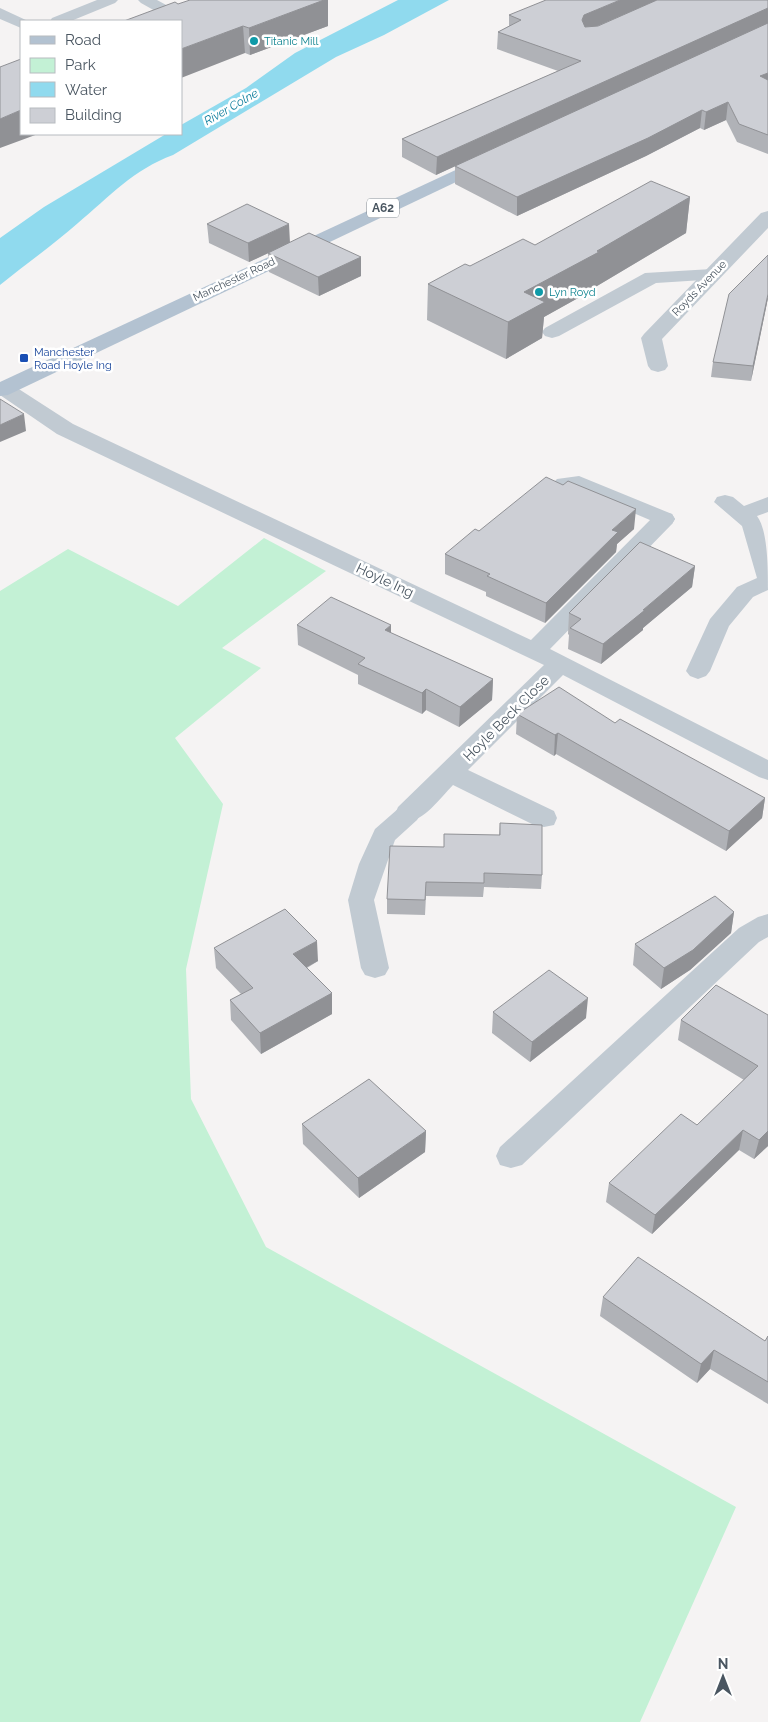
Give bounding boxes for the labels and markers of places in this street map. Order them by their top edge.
marker: Titanic Mill [248,35,260,47]
place label: Titanic Mill [264,35,318,48]
marker: Lyn Royd [533,286,545,298]
place label: Lyn Royd [549,286,596,299]
place label: Manchester Road Hoyle Ing [34,346,112,372]
marker: Manchester Road Hoyle Ing [18,352,30,364]

